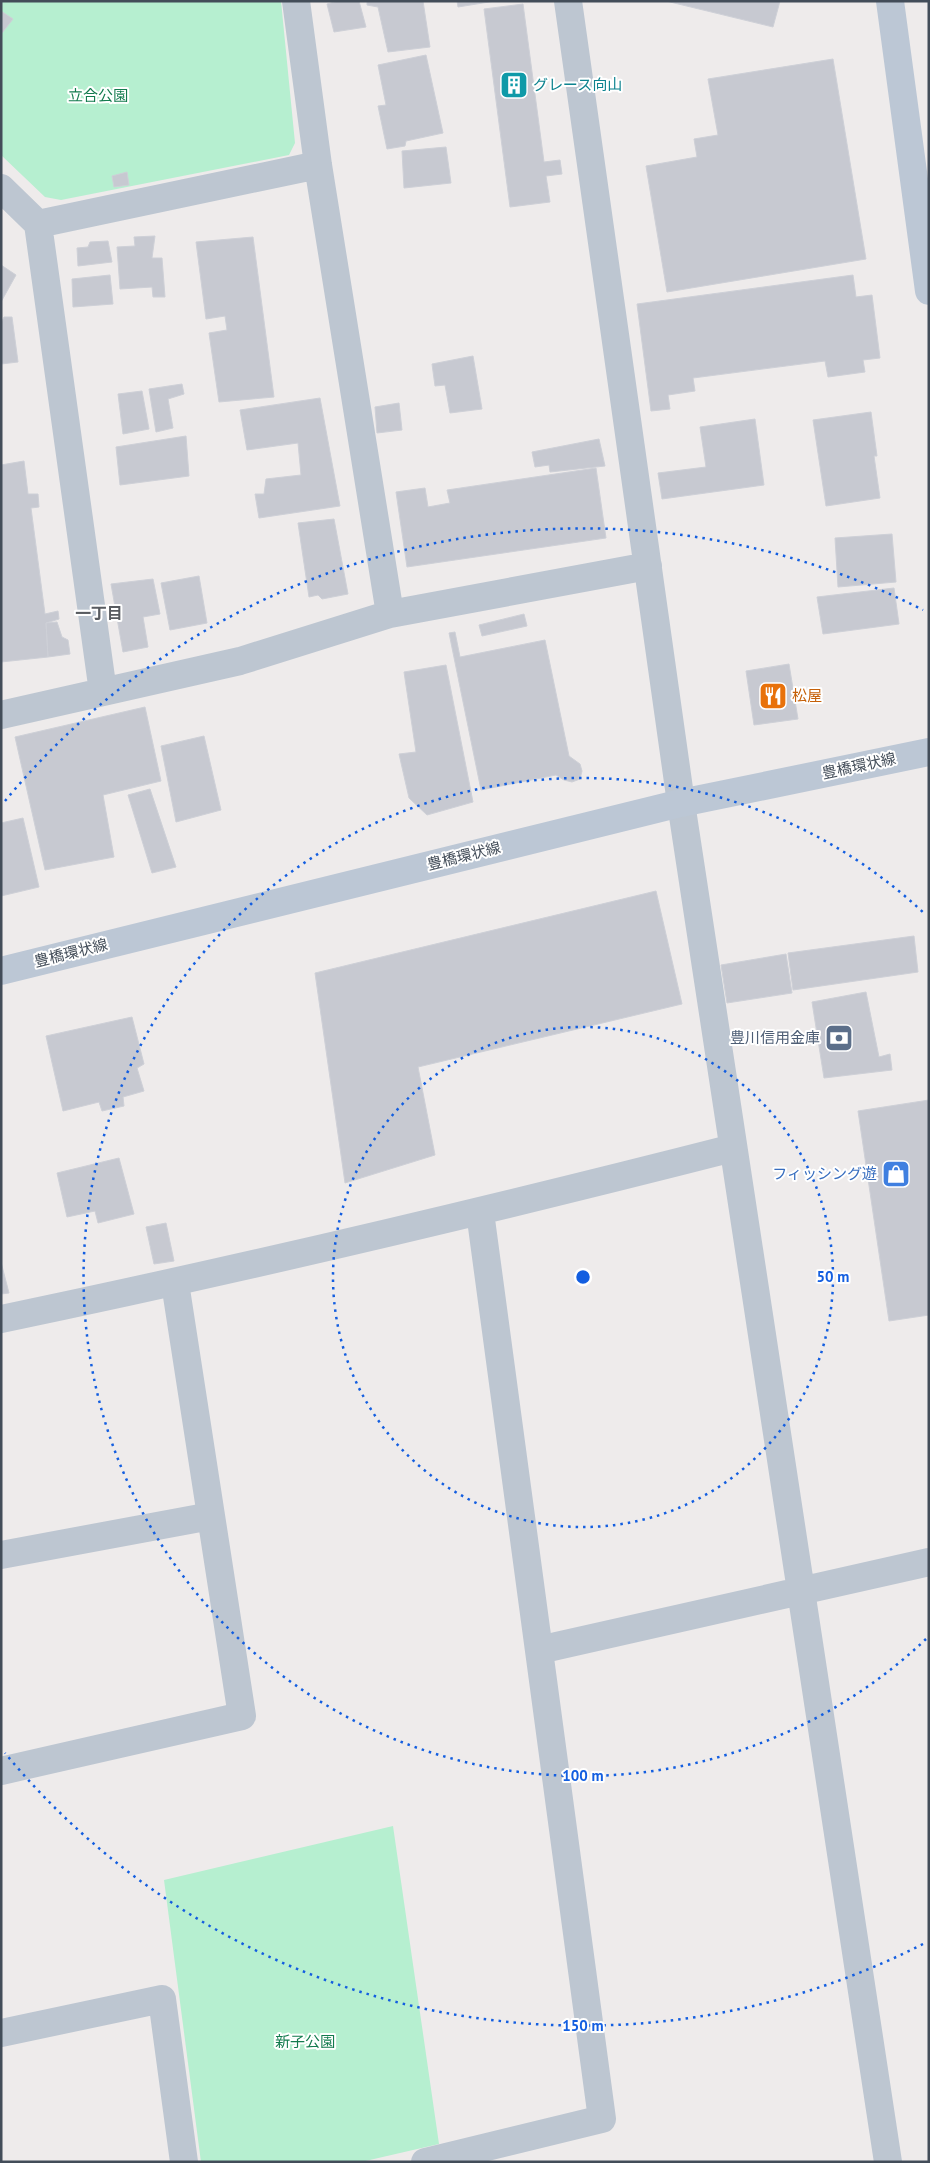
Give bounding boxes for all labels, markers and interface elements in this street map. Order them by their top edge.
building icon: グレース向山 [499,70,529,100]
place label: グレース向山 [533,75,622,94]
park label: 立合公園 [68,86,128,105]
district label: 一丁目 [75,603,123,623]
restaurant icon: 松屋 [758,681,788,711]
place label: 松屋 [792,686,822,705]
street label: 豊橋環状線 [820,748,898,783]
street label: 豊橋環状線 [425,837,503,874]
street label: 豊橋環状線 [32,934,110,971]
bank icon: 豊川信用金庫 [824,1023,854,1053]
place label: 豊川信用金庫 [730,1028,820,1047]
shop icon: フィッシング遊 [881,1159,911,1189]
place label: フィッシング遊 [772,1164,877,1183]
text: 50 m [817,1267,849,1286]
centre of rings [574,1268,592,1286]
text: 100 m [562,1766,604,1785]
text: 150 m [562,2016,604,2035]
park label: 新子公園 [275,2032,335,2051]

